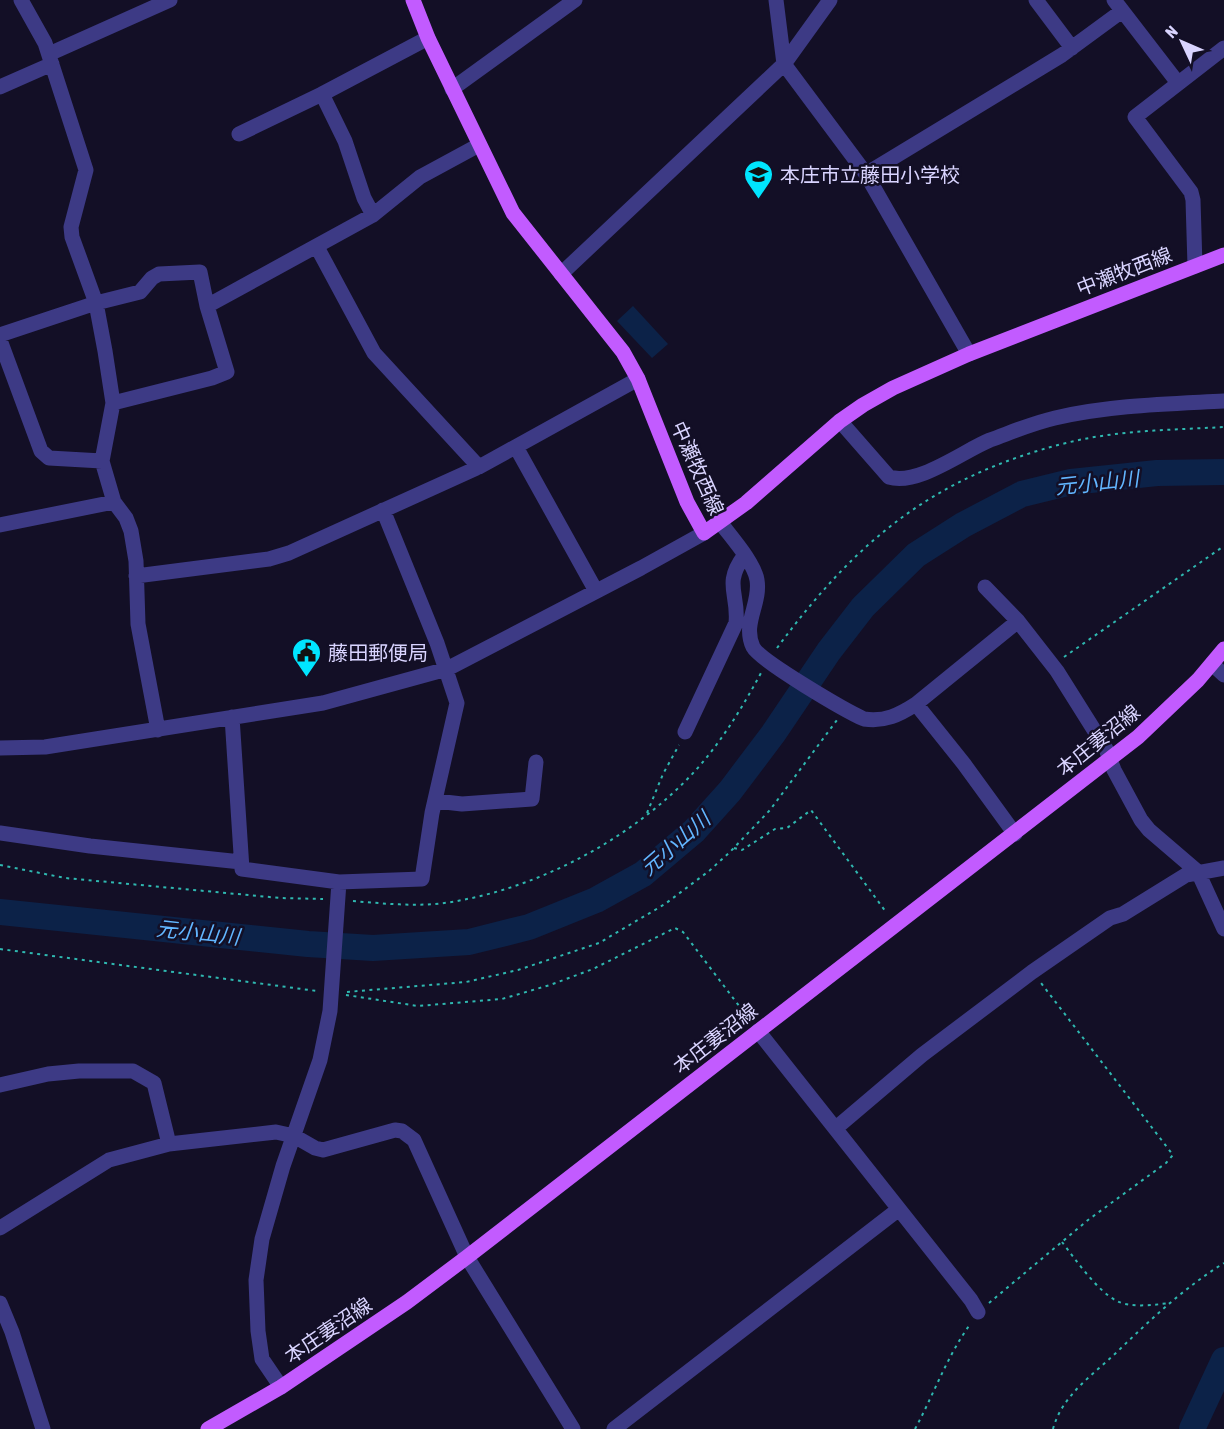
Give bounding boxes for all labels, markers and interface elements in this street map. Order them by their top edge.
north arrow [1152,12,1212,72]
text: N [1161,22,1181,41]
school or university icon: 本庄市立藤田小学校 [743,158,775,200]
place label: 本庄市立藤田小学校 [780,163,960,186]
street label: 中瀬牧西線 [1073,242,1175,300]
street label: 中瀬牧西線 [667,418,729,518]
water label: 元小山川 [1054,465,1142,498]
public building icon: 藤田郵便局 [291,636,323,678]
place label: 藤田郵便局 [328,641,428,664]
street label: 本庄妻沼線 [1052,700,1144,780]
water label: 元小山川 [635,805,716,880]
water label: 元小山川 [155,916,243,949]
street label: 本庄妻沼線 [669,998,761,1078]
street label: 本庄妻沼線 [280,1293,376,1367]

